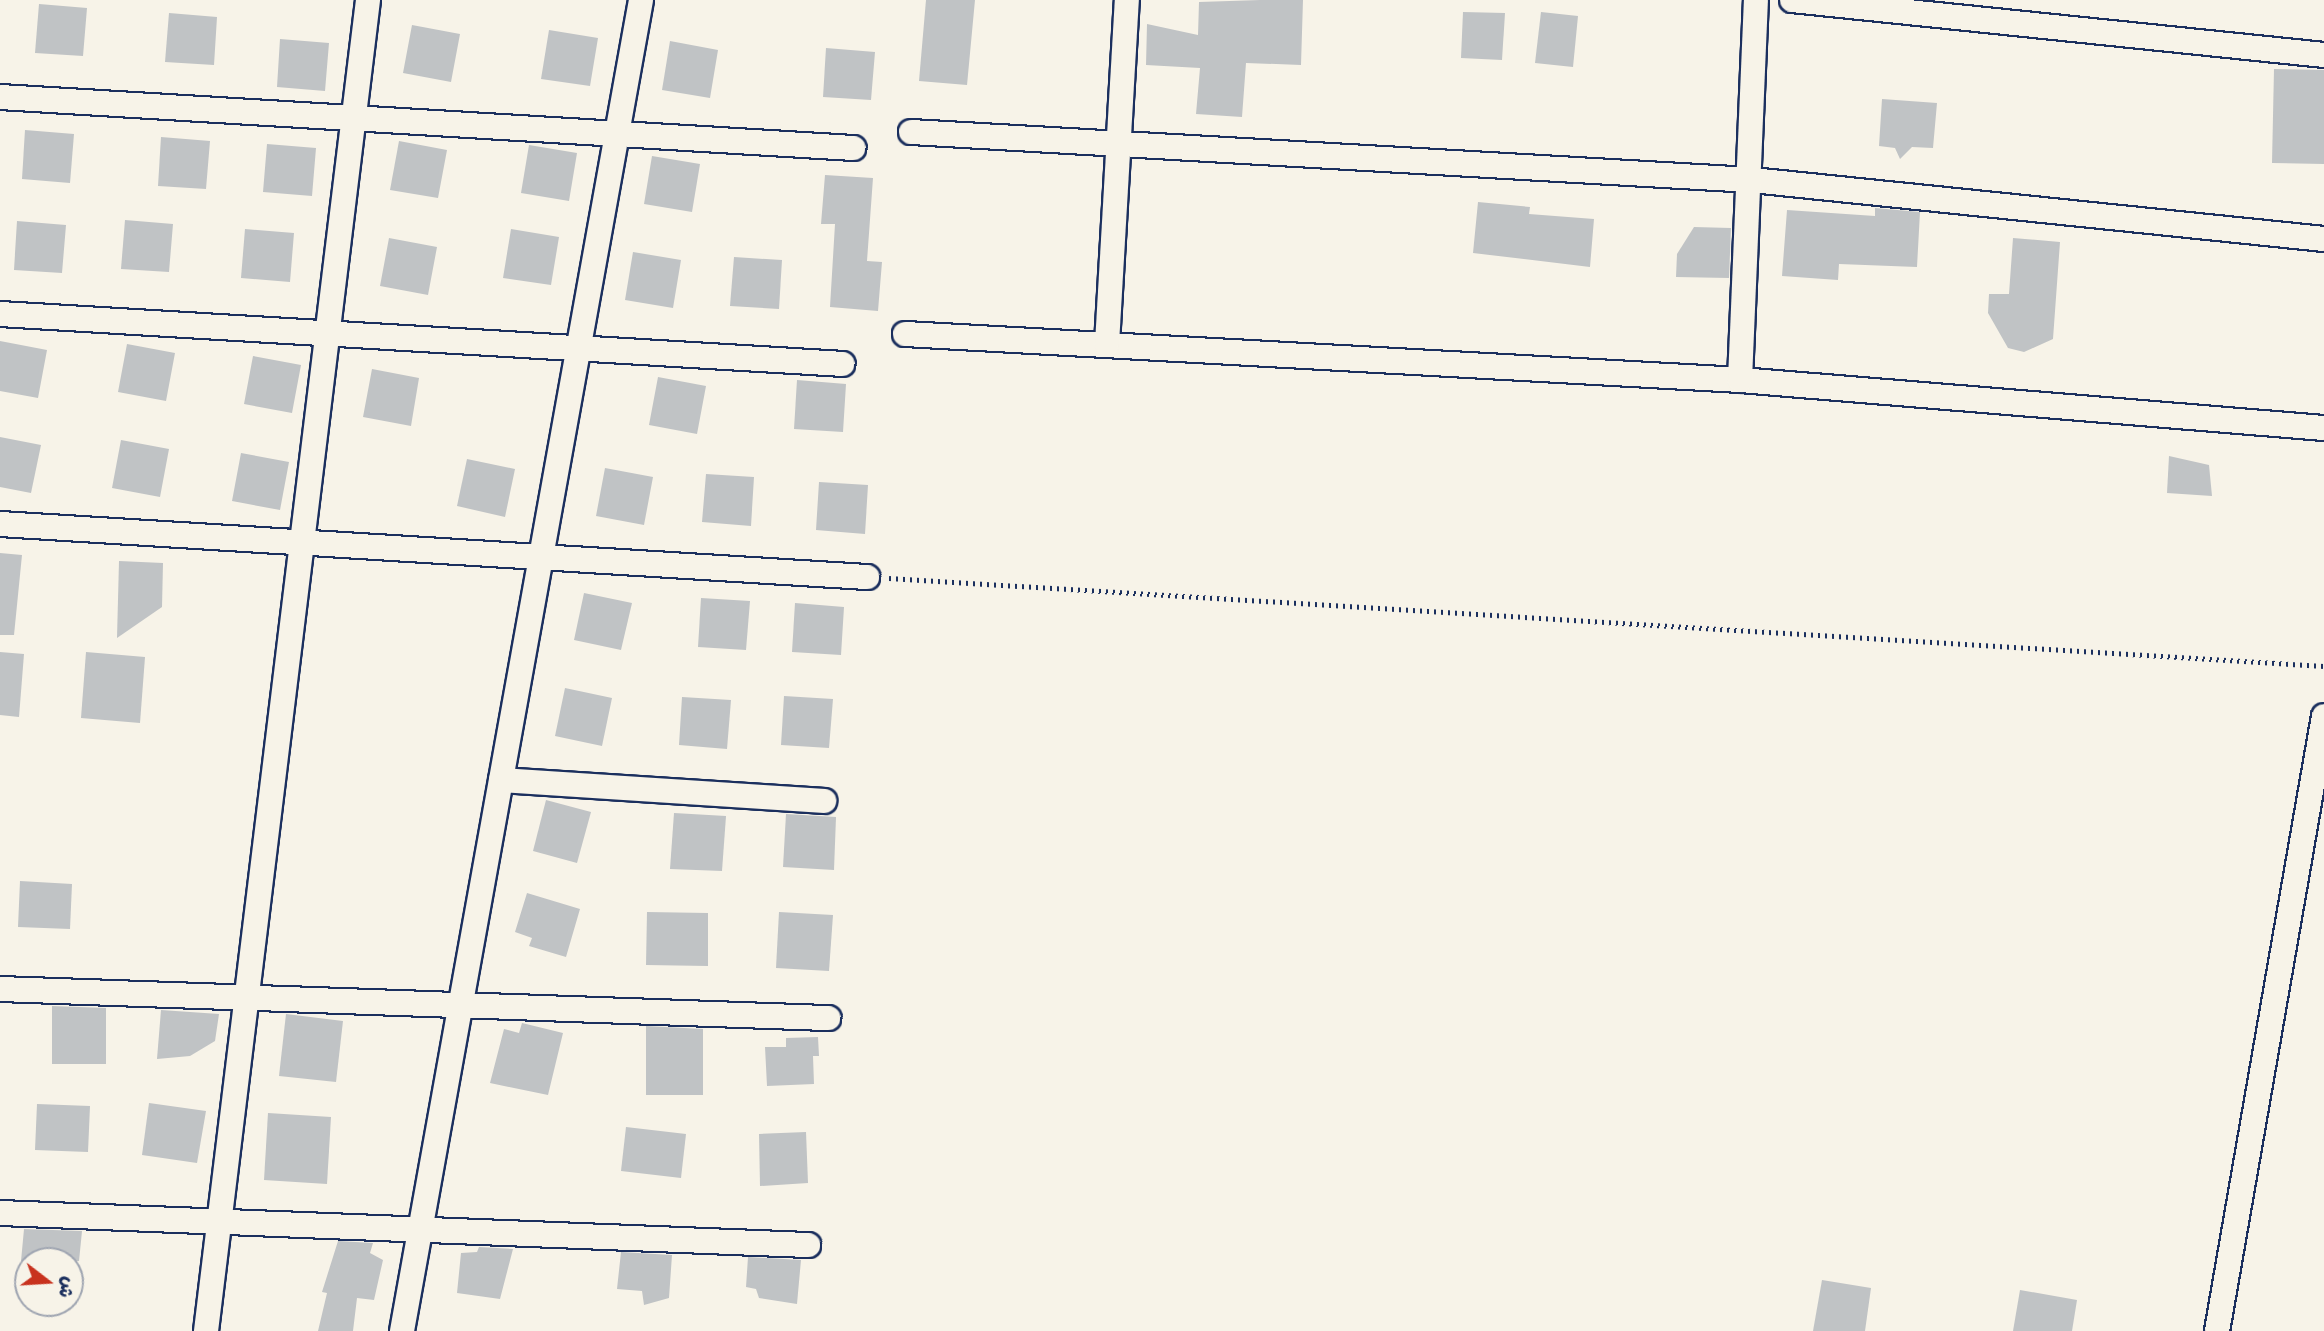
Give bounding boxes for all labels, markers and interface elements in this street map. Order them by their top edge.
north arrow [14,1247,84,1317]
text: ش [53,1274,82,1301]

